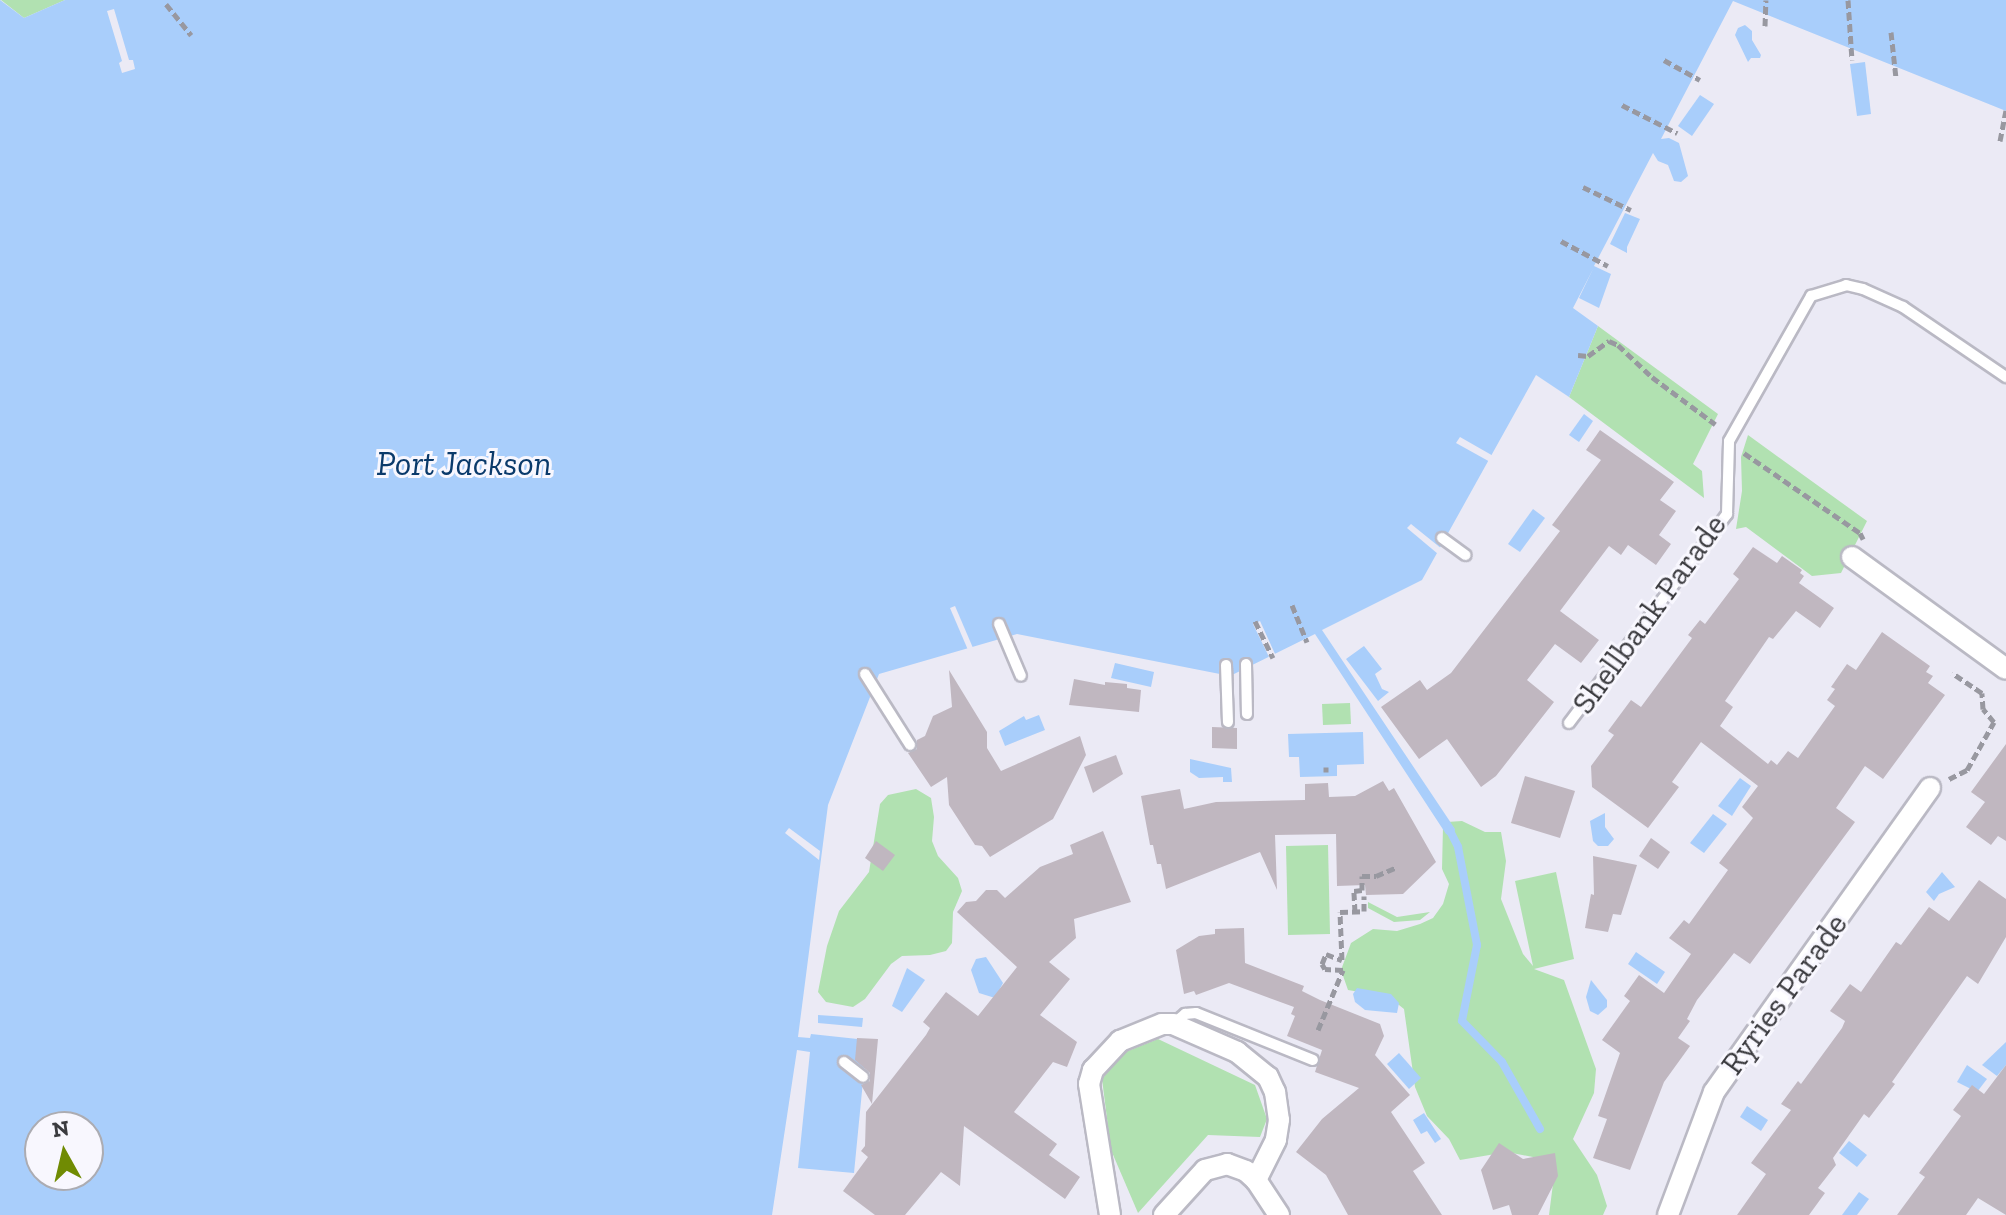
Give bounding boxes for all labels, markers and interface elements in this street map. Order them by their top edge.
water label: Port Jackson [376,444,552,484]
street label: Shellbank Parade [1564,507,1734,721]
street label: Ryries Parade [1713,906,1855,1082]
north arrow [24,1111,104,1191]
text: N [51,1114,71,1143]

